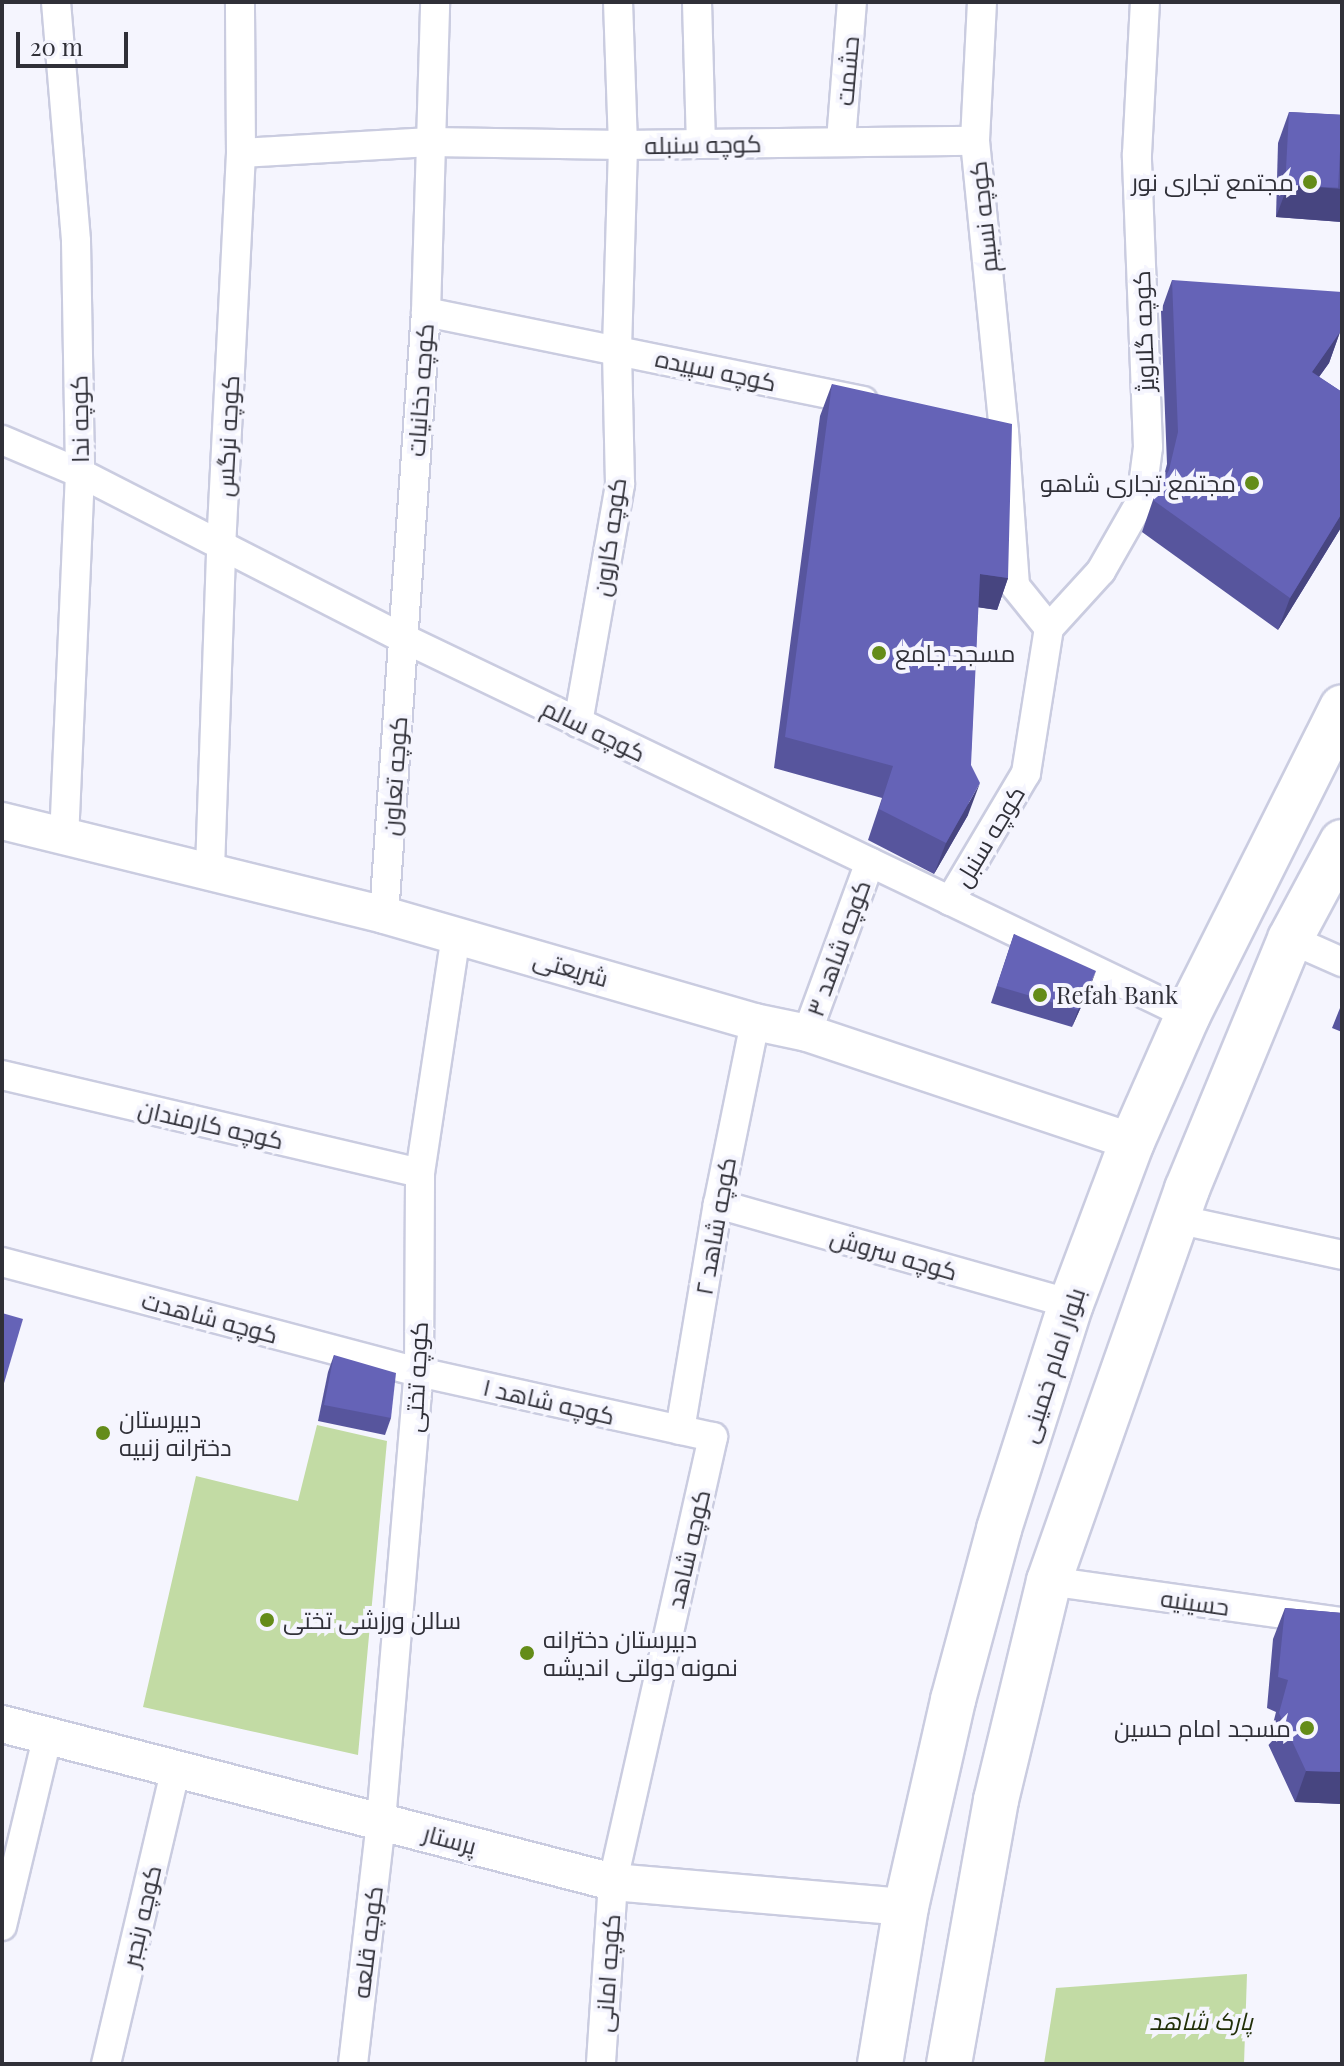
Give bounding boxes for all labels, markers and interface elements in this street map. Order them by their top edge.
scale bar [20,16,132,66]
text: 20 m [30,30,83,62]
street label: حشمت [830,35,864,107]
street label: کوچه سنبله [644,129,762,159]
street label: کوچه نسیم [963,160,1003,274]
place label: مجتمع تجاری نور [1131,168,1294,196]
marker: مجتمع تجاری نور [1301,173,1319,191]
street label: کوچه گلاویژ [1126,270,1160,392]
street label: کوچه دخانیات [401,322,439,458]
street label: کوچه سپیده [653,343,779,397]
street label: کوچه نرگس [209,374,245,498]
street label: کوچه ندا [64,375,94,463]
place label: مجتمع تجاری شاهو [1040,469,1236,497]
marker: مجتمع تجاری شاهو [1243,474,1261,492]
street label: کوچه کارون [586,476,632,598]
place label: مسجد جامع [895,639,1015,667]
marker: مسجد جامع [870,644,888,662]
street label: کوچه سالم [538,693,650,767]
street label: کوچه تعاون [375,715,413,837]
street label: کوچه سنبل [948,780,1030,892]
street label: کوچه شاهد ۳ [800,876,876,1020]
street label: شریعتی [530,944,612,992]
place label: Refah Bank [1056,981,1178,1009]
marker: Refah Bank [1031,986,1049,1004]
street label: کوچه کارمندان [136,1093,286,1155]
street label: کوچه شاهد ۲ [689,1155,741,1297]
street label: کوچه سروش [827,1222,961,1286]
street label: بلوار امام خمینی [1013,1284,1091,1446]
street label: کوچه شاهدت [139,1285,281,1349]
street label: کوچه تختی [399,1321,433,1433]
street label: کوچه شاهد ۱ [480,1372,618,1430]
place label: دبیرستان دخترانه زنبیه [119,1405,232,1461]
marker: دبیرستان دخترانه زنبیه [94,1424,112,1442]
street label: کوچه شاهد [660,1487,716,1611]
street label: حسینیه [1159,1583,1231,1621]
place label: سالن ورزشی تختی [283,1606,461,1634]
marker: سالن ورزشی تختی [258,1611,276,1629]
place label: دبیرستان دخترانه نمونه دولتی اندیشه [543,1625,738,1681]
marker: دبیرستان دخترانه نمونه دولتی اندیشه [518,1644,536,1662]
place label: مسجد امام حسین [1114,1714,1291,1742]
marker: مسجد امام حسین [1298,1719,1316,1737]
street label: پرستار [420,1818,480,1860]
street label: کوچه رنجبر [115,1862,167,1970]
street label: کوچه قلعه [346,1884,388,2000]
street label: کوچه امانی [588,1913,626,2033]
park label: پارک شاهد [1149,2007,1253,2035]

